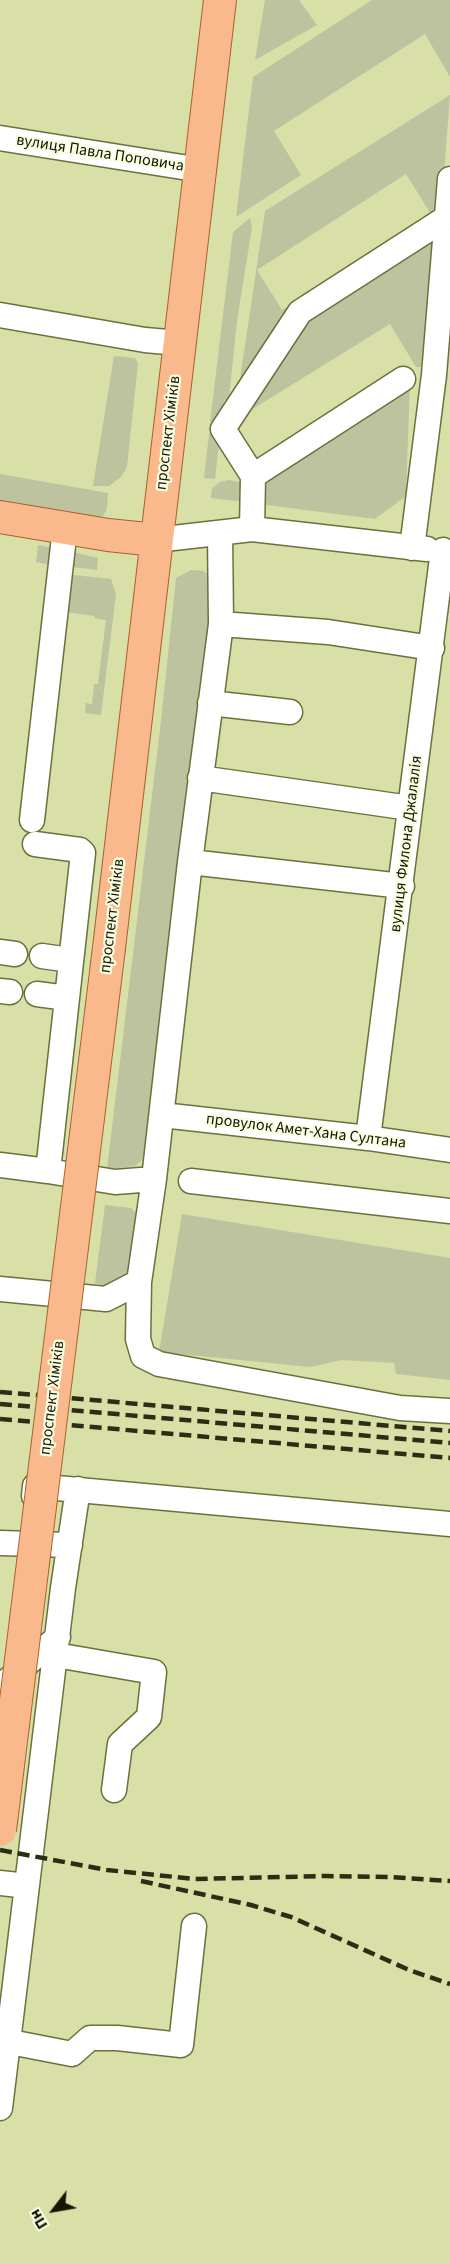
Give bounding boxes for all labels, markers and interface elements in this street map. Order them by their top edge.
street label: вулиця Павла Поповича [15,131,185,177]
street label: проспект Хіміків [152,375,186,491]
street label: вулиця Филона Джалалія [387,755,427,933]
street label: проспект Хіміків [96,858,130,974]
street label: провулок Амет-Хана Султана [205,1110,407,1154]
street label: проспект Хіміків [36,1340,70,1456]
north arrow [24,2180,84,2240]
text: Пн [24,2205,53,2233]

